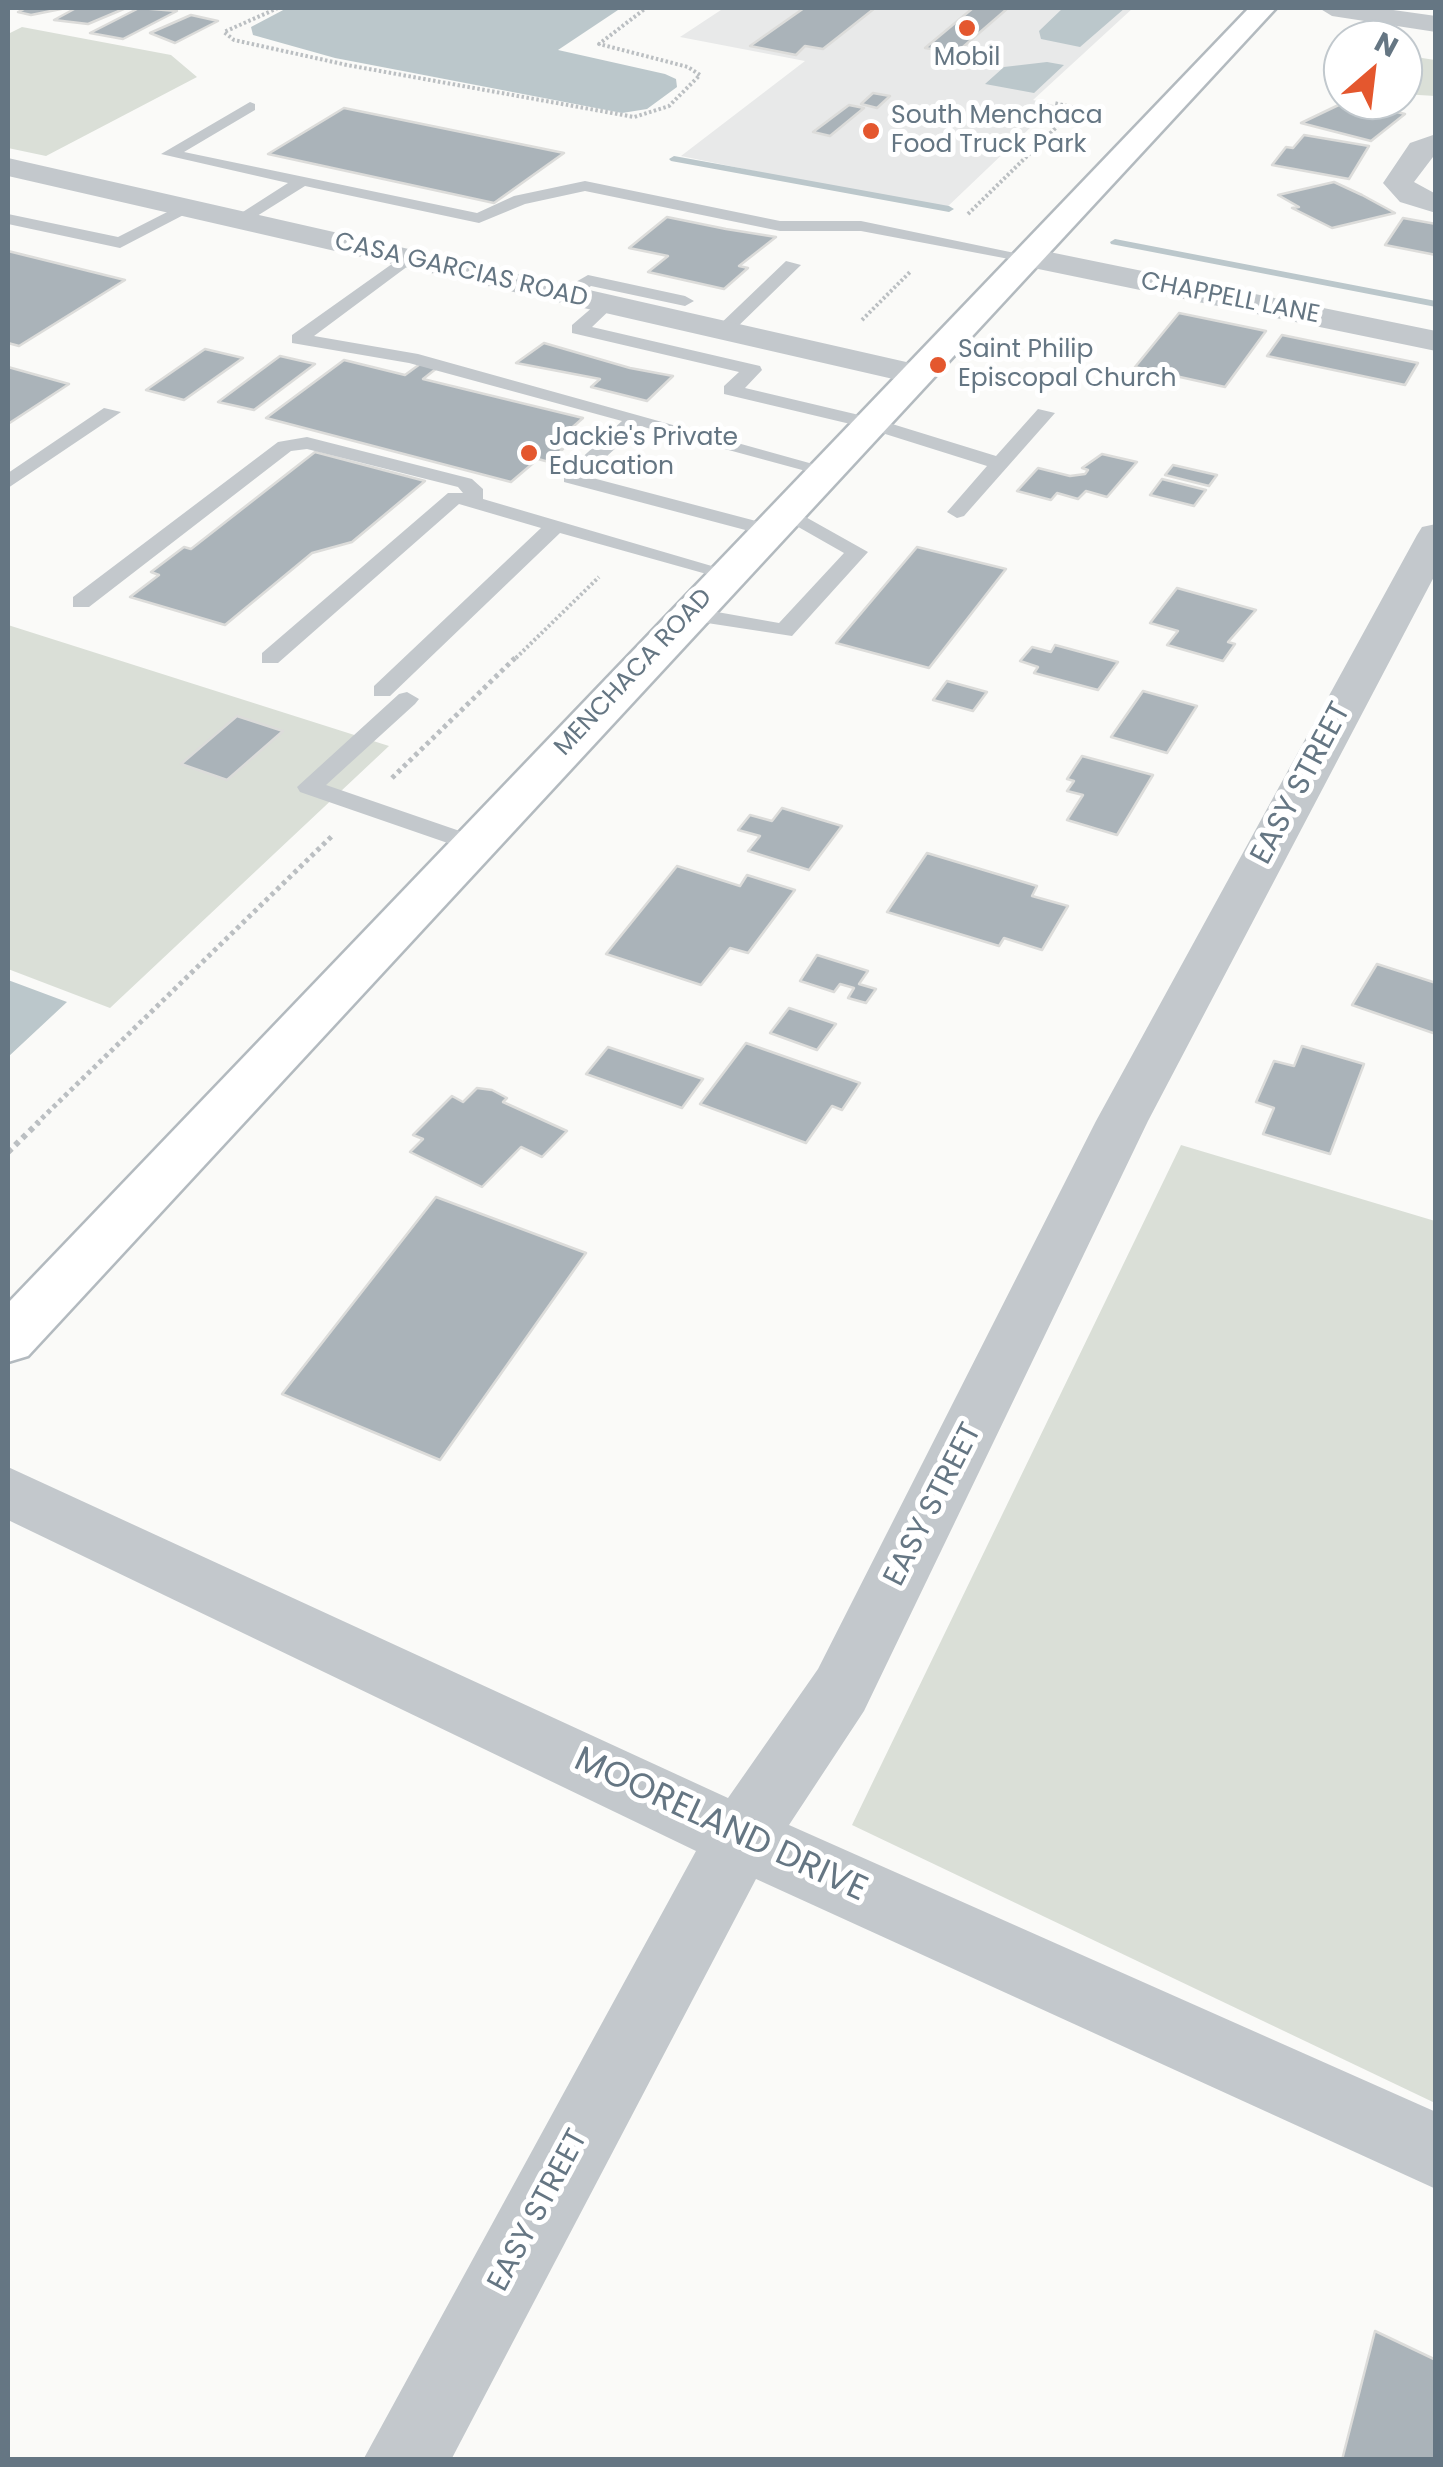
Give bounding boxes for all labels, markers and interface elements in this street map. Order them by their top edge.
marker: Mobil [956,17,978,39]
north arrow [1323,20,1423,120]
text: N [1368,23,1405,67]
place label: Mobil [934,44,1000,74]
place label: South Menchaca Food Truck Park [891,102,1103,161]
marker: South Menchaca Food Truck Park [860,120,882,142]
street label: CASA GARCIAS ROAD [332,227,590,315]
street label: CHAPPELL LANE [1138,267,1322,331]
place label: Saint Philip Episcopal Church [958,336,1177,395]
marker: Saint Philip Episcopal Church [927,354,949,376]
place label: Jackie's Private Education [549,424,738,483]
marker: Jackie's Private Education [518,442,540,464]
street label: MENCHACA ROAD [549,583,719,763]
street label: EASY STREET [1244,697,1360,871]
street label: EASY STREET [878,1418,990,1592]
street label: MOORELAND DRIVE [567,1740,873,1912]
street label: EASY STREET [481,2124,597,2298]

